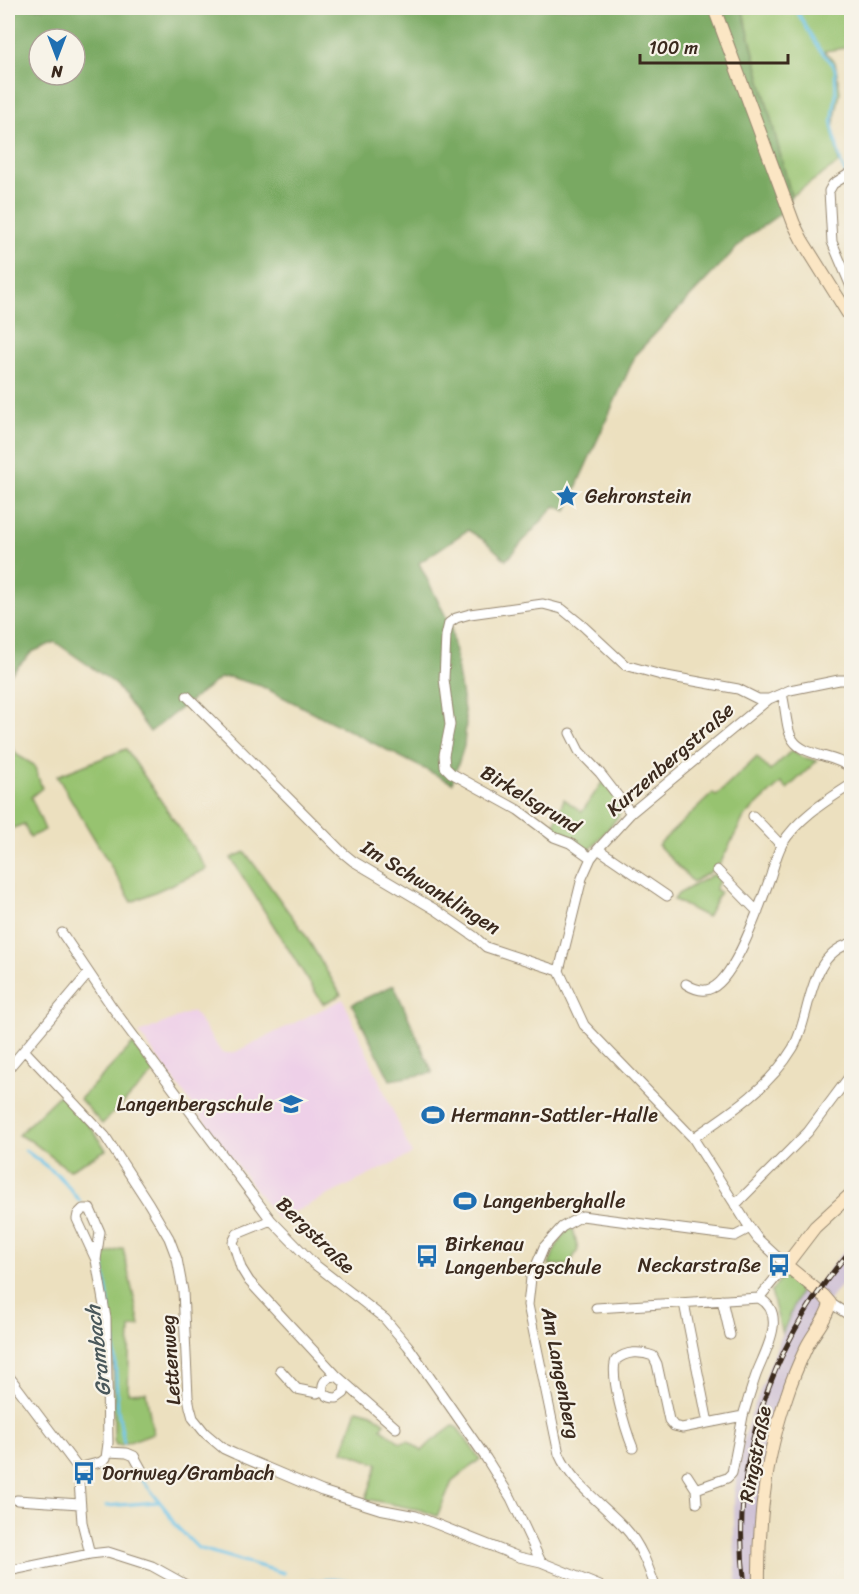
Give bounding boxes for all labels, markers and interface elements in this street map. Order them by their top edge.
north arrow [27,27,87,87]
scale bar [640,27,788,65]
text: 100 m [649,32,698,64]
text: N [51,57,64,86]
place label: Gehronstein [585,479,692,514]
place icon: Gehronstein [554,483,580,509]
street label: Kurzenbergstraße [598,693,743,825]
street label: Birkelsgrund [474,755,589,844]
street label: Im Schwanklingen [353,830,508,945]
place label: Langenbergschule [116,1087,273,1122]
school or university icon: Langenbergschule [278,1091,304,1117]
place label: Hermann-Sattler-Halle [451,1098,658,1133]
sports icon: Hermann-Sattler-Halle [420,1102,446,1128]
place label: Langenberghalle [483,1184,625,1219]
street label: Bergstraße [268,1188,364,1283]
sports icon: Langenberghalle [452,1188,478,1214]
place label: Birkenau Langenbergschule [445,1227,602,1285]
bus stop icon: Birkenau Langenbergschule [414,1243,440,1269]
place label: Neckarstraße [638,1248,761,1283]
bus stop icon: Neckarstraße [766,1252,792,1278]
water label: Grambach [73,1301,122,1399]
street label: Am Langenberg [530,1303,590,1442]
street label: Lettenweg [150,1314,191,1406]
street label: Ringstraße [729,1403,782,1505]
place label: Dornweg/Grambach [102,1456,274,1491]
bus stop icon: Dornweg/Grambach [71,1460,97,1486]

